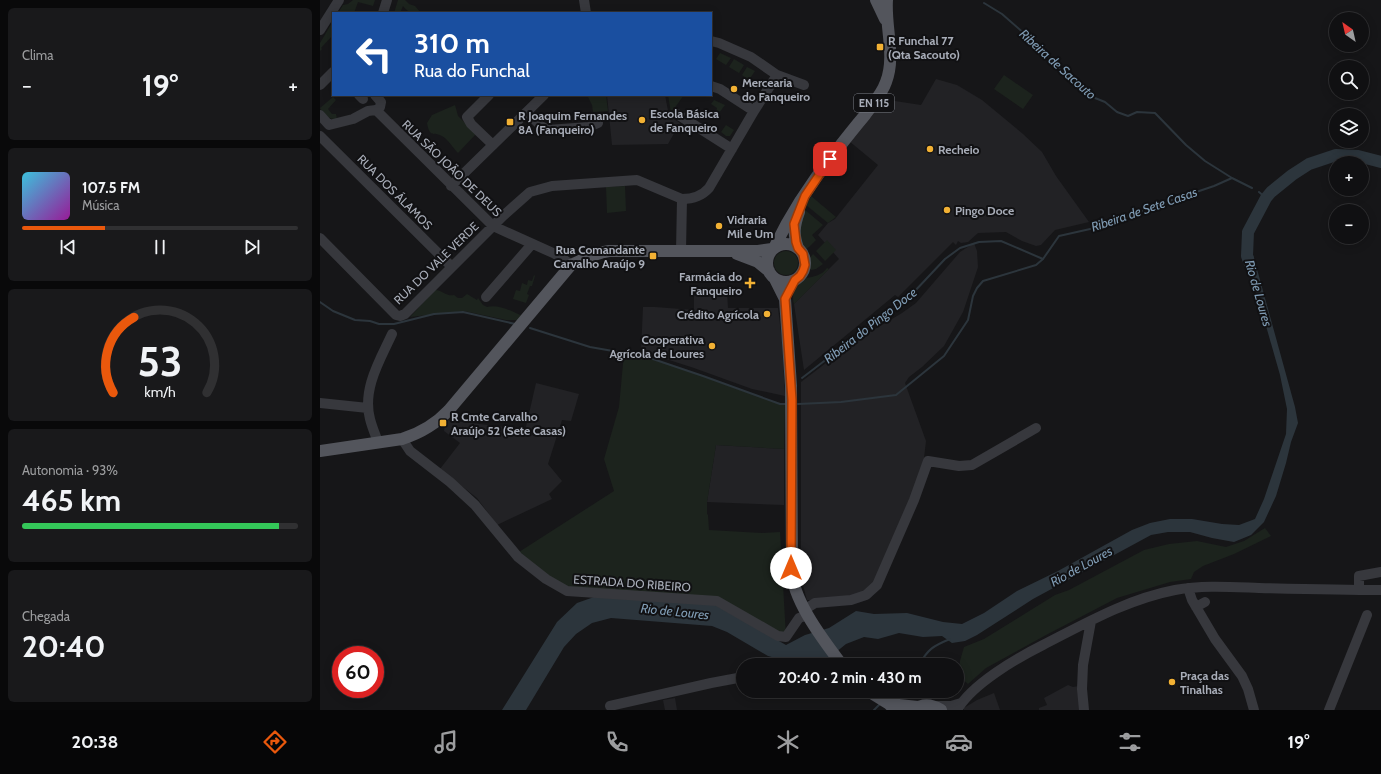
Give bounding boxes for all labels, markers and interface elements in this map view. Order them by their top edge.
north arrow [1329,12,1369,52]
map controls [1329,12,1369,244]
water label: Ribeira de Sacouto [1016,25,1100,103]
text: 310 m [414,26,490,60]
icon: left [348,28,400,80]
place label: R Funchal 77 (Qta Sacouto) [888,33,960,62]
marker: R Funchal 77 (Qta Sacouto) [875,42,885,52]
text: Clima [22,47,53,63]
text: Rua do Funchal [414,60,530,82]
button: search [1329,60,1369,100]
text: 19° [142,67,178,104]
text: − [22,72,32,99]
text: + [288,72,298,99]
place label: Mercearia do Fanqueiro [742,75,810,104]
marker: Mercearia do Fanqueiro [729,84,739,94]
road number: EN 115 [854,94,894,112]
place label: Escola Básica de Fanqueiro [650,106,719,135]
place label: R Joaquim Fernandes 8A (Fanqueiro) [518,108,627,137]
button: layers [1329,108,1369,148]
marker: Escola Básica de Fanqueiro [637,115,647,125]
street label: RUA SÃO JOÃO DE DEUS [399,117,505,219]
marker: R Joaquim Fernandes 8A (Fanqueiro) [505,117,515,127]
pin [813,142,847,176]
place label: Recheio [938,142,980,157]
marker: Recheio [925,144,935,154]
icon: arrive [819,148,841,170]
street label: RUA DOS ÁLAMOS [354,151,436,233]
button: + [1329,156,1369,196]
text: 107.5 FM [82,179,140,197]
water label: Ribeira de Sete Casas [1089,183,1199,235]
text: Música [82,197,120,213]
place label: Pingo Doce [955,203,1014,218]
button: − [1329,204,1369,244]
marker: Pingo Doce [942,205,952,215]
place label: Vidraria Mil e Um [727,212,773,241]
street label: RUA DO VALE VERDE [390,218,482,307]
marker: Vidraria Mil e Um [714,221,724,231]
icon: previous [57,236,79,258]
icon: pause [149,236,171,258]
icon: next [241,236,263,258]
place label: Rua Comandante Carvalho Araújo 9 [553,242,645,271]
marker: Rua Comandante Carvalho Araújo 9 [648,251,658,261]
water label: Rio de Loures [1242,258,1276,328]
place label: Farmácia do Fanqueiro [679,269,742,298]
marker: Farmácia do Fanqueiro [745,278,755,288]
water label: Ribeira do Pingo Doce [820,284,920,366]
place label: Crédito Agrícola [677,307,759,322]
marker: Crédito Agrícola [762,309,772,319]
place label: Cooperativa Agrícola de Loures [609,332,704,361]
text: 53 [138,336,182,386]
marker: Cooperativa Agrícola de Loures [707,341,717,351]
text: km/h [144,383,176,401]
place label: R Cmte Carvalho Araújo 52 (Sete Casas) [451,409,566,438]
marker: R Cmte Carvalho Araújo 52 (Sete Casas) [438,418,448,428]
text: Autonomia · 93% [22,462,118,478]
text: 465 km [22,482,121,519]
water label: Rio de Loures [1047,542,1115,590]
position arrow [770,547,812,589]
street label: ESTRADA DO RIBEIRO [573,571,691,595]
water label: Rio de Loures [640,599,710,623]
text: Chegada [22,608,70,624]
text: 20:40 [22,628,106,665]
speed limit sign: 60 [332,646,384,698]
place label: Praça das Tinalhas [1180,668,1229,697]
text: 20:40 · 2 min · 430 m [779,669,921,687]
marker: Praça das Tinalhas [1167,677,1177,687]
icon: directions [261,728,289,756]
icon: music [432,728,460,756]
icon: phone [603,728,631,756]
icon: climate [774,728,802,756]
icon: car [945,728,973,756]
icon: filters [1116,728,1144,756]
text: 20:38 [72,731,118,753]
text: 19° [1287,731,1309,753]

